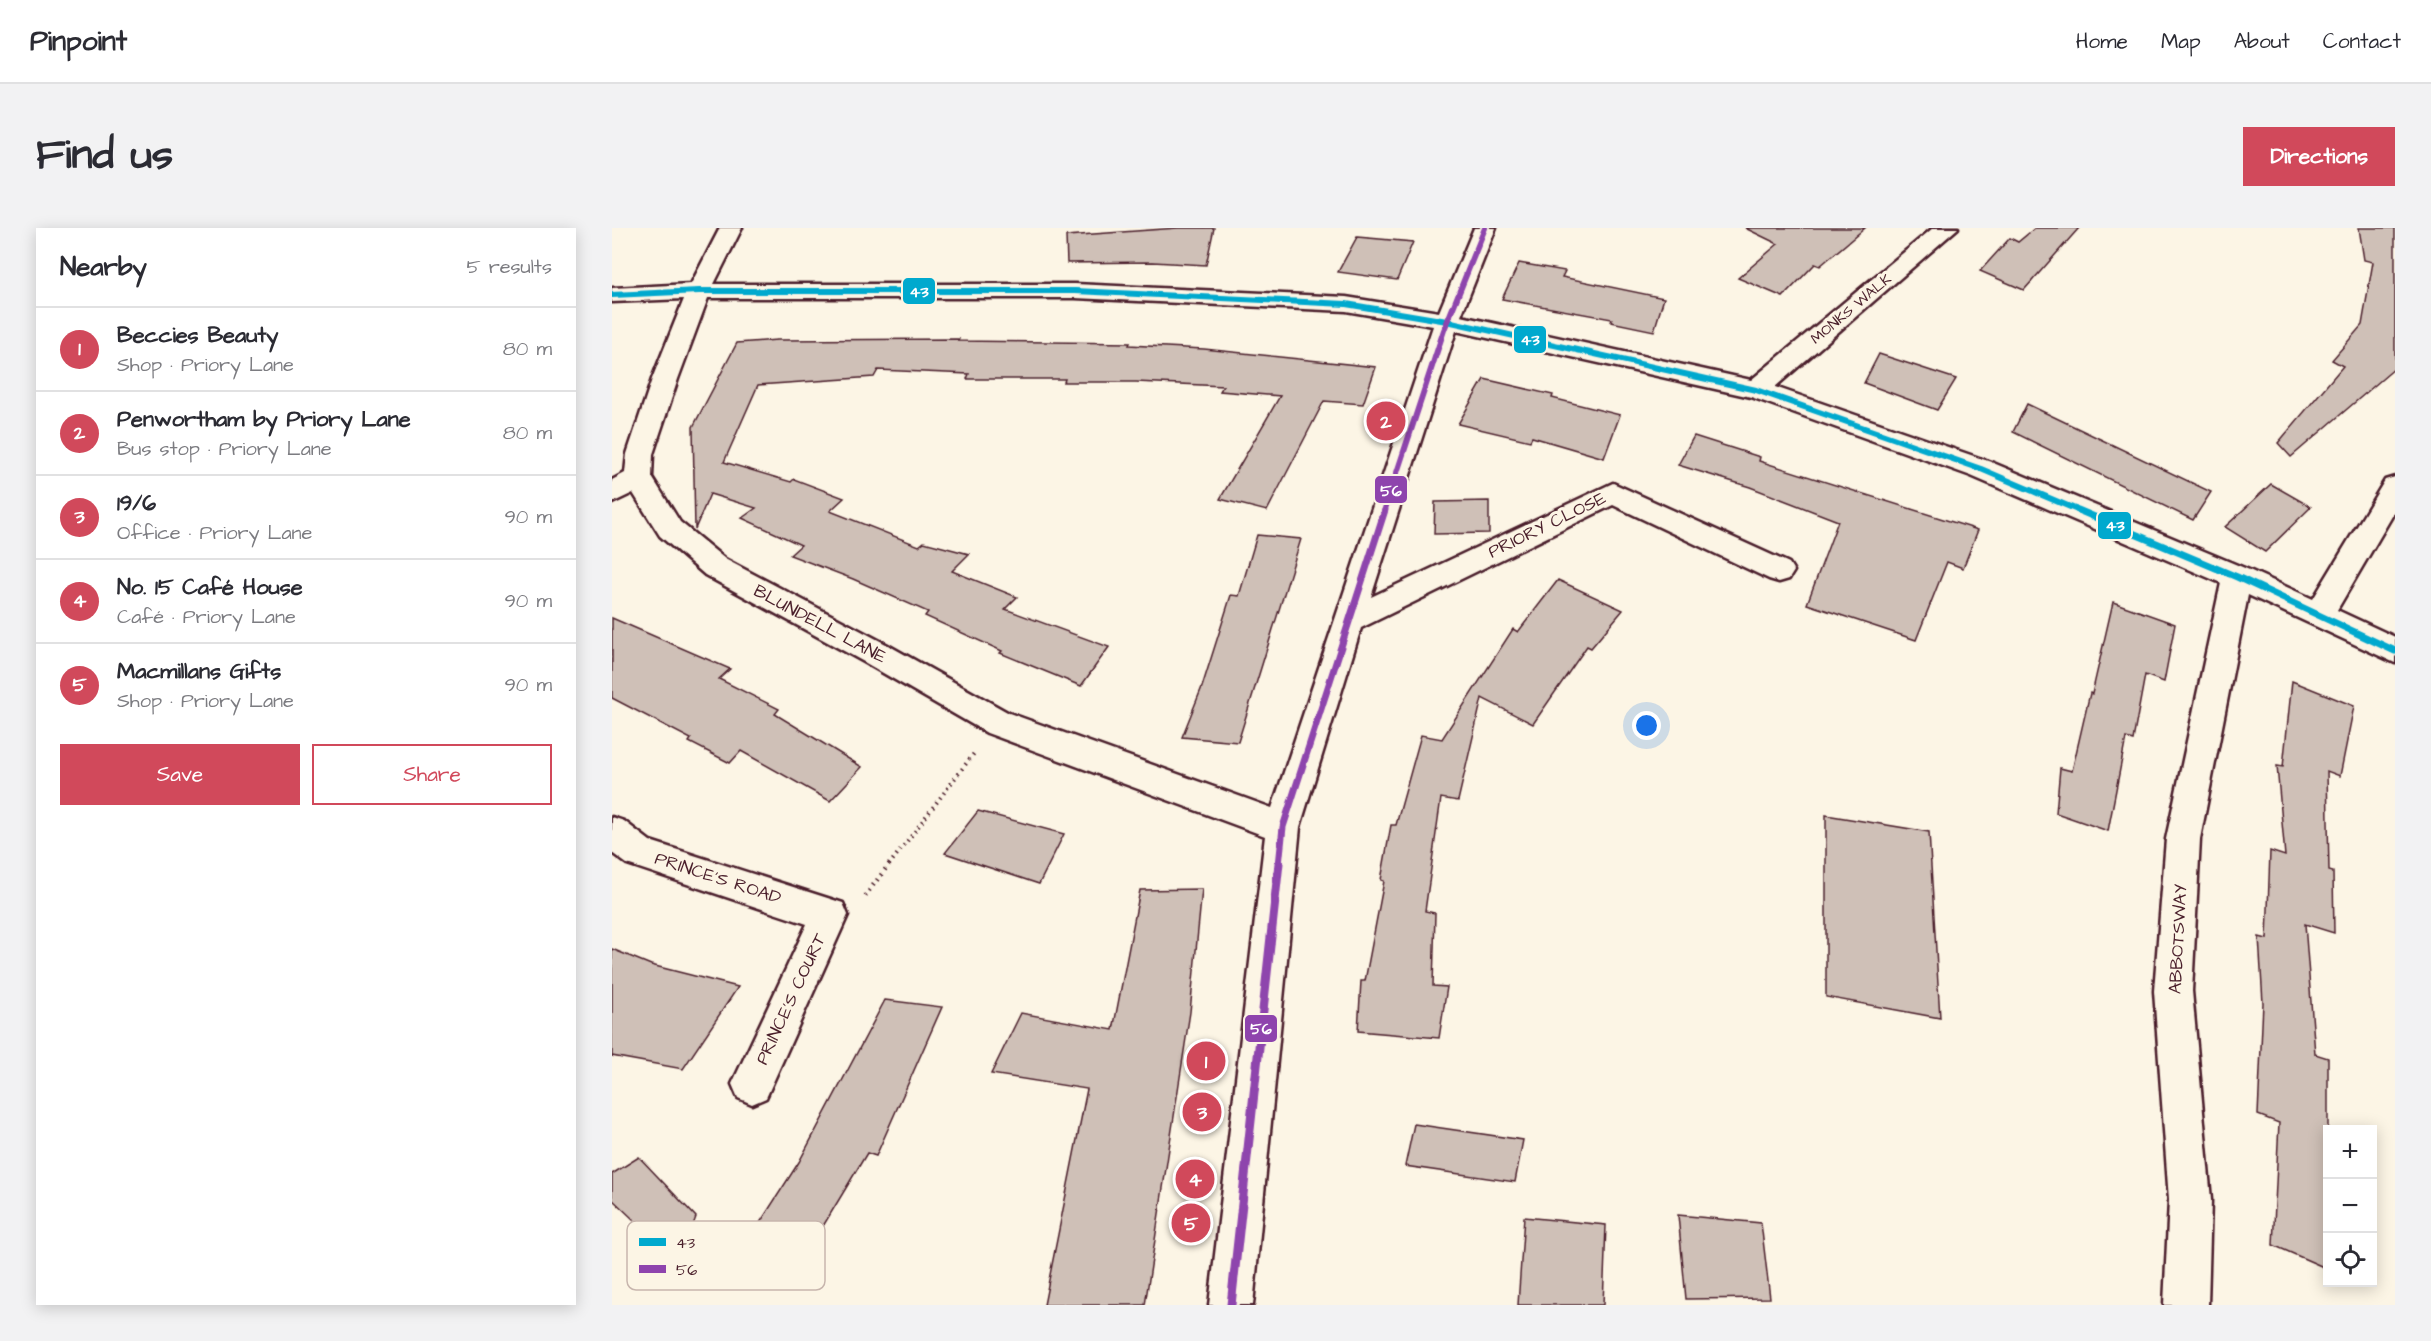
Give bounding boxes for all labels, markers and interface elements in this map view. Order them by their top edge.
text: Pinpoint [30,22,127,61]
text: Home [2076,27,2128,56]
text: Map [2161,27,2201,56]
text: About [2234,27,2290,56]
text: Contact [2323,27,2401,56]
text: Find us [36,127,173,185]
button: Directions [2243,127,2395,186]
text: Nearby [60,249,147,285]
text: 5 results [467,253,552,281]
street label: MONKS WALK [1806,269,1896,349]
line badge: 43 [902,277,936,305]
text: 43 [909,281,929,303]
text: Beccies Beauty [117,320,278,351]
line badge: 43 [1513,325,1547,354]
text: 43 [1520,329,1540,351]
text: 1 [78,335,81,363]
text: 80 m [503,335,552,363]
text: Shop · Priory Lane [117,351,294,379]
pin: 2 [1366,398,1406,444]
text: Penwortham by Priory Lane [117,404,411,435]
text: 2 [74,419,85,447]
text: 80 m [503,419,552,447]
text: Bus stop · Priory Lane [117,435,332,463]
line badge: 56 [1374,475,1408,504]
text: 56 [1380,480,1402,502]
street label: PRIORY CLOSE [1484,486,1610,564]
text: 19/6 [117,488,156,519]
text: 3 [74,503,85,531]
text: 90 m [504,503,552,531]
line badge: 43 [2097,511,2132,540]
text: 43 [2105,515,2125,537]
text: Office · Priory Lane [117,519,312,547]
text: No. 15 Café House [117,572,303,603]
street label: BLUNDELL LANE [749,578,891,670]
text: 4 [73,587,86,615]
text: 90 m [504,587,552,615]
text: Café · Priory Lane [117,603,296,631]
text: Macmillans Gifts [117,656,281,687]
text: 5 [72,671,87,699]
text: 90 m [504,671,552,699]
text: Shop · Priory Lane [117,687,294,715]
your location [1632,711,1661,740]
button: Save [60,744,300,805]
button: Share [312,744,552,805]
street label: PRINCE'S ROAD [652,846,785,910]
street label: ABBOTSWAY [2163,883,2193,995]
street label: PRINCE'S COURT [750,928,833,1069]
line badge: 56 [1244,1014,1278,1043]
text: 56 [1250,1018,1272,1040]
pin: 1 [1186,1038,1226,1084]
pin: 3 [1182,1090,1222,1134]
map controls [2323,1125,2377,1287]
button: + [2323,1125,2377,1179]
pin: 4 [1176,1156,1214,1202]
button: − [2323,1179,2377,1233]
pin: 5 [1172,1200,1210,1246]
legend [627,1221,825,1290]
text: 43 [676,1232,695,1254]
button: locate [2323,1233,2377,1287]
text: 56 [676,1259,697,1281]

